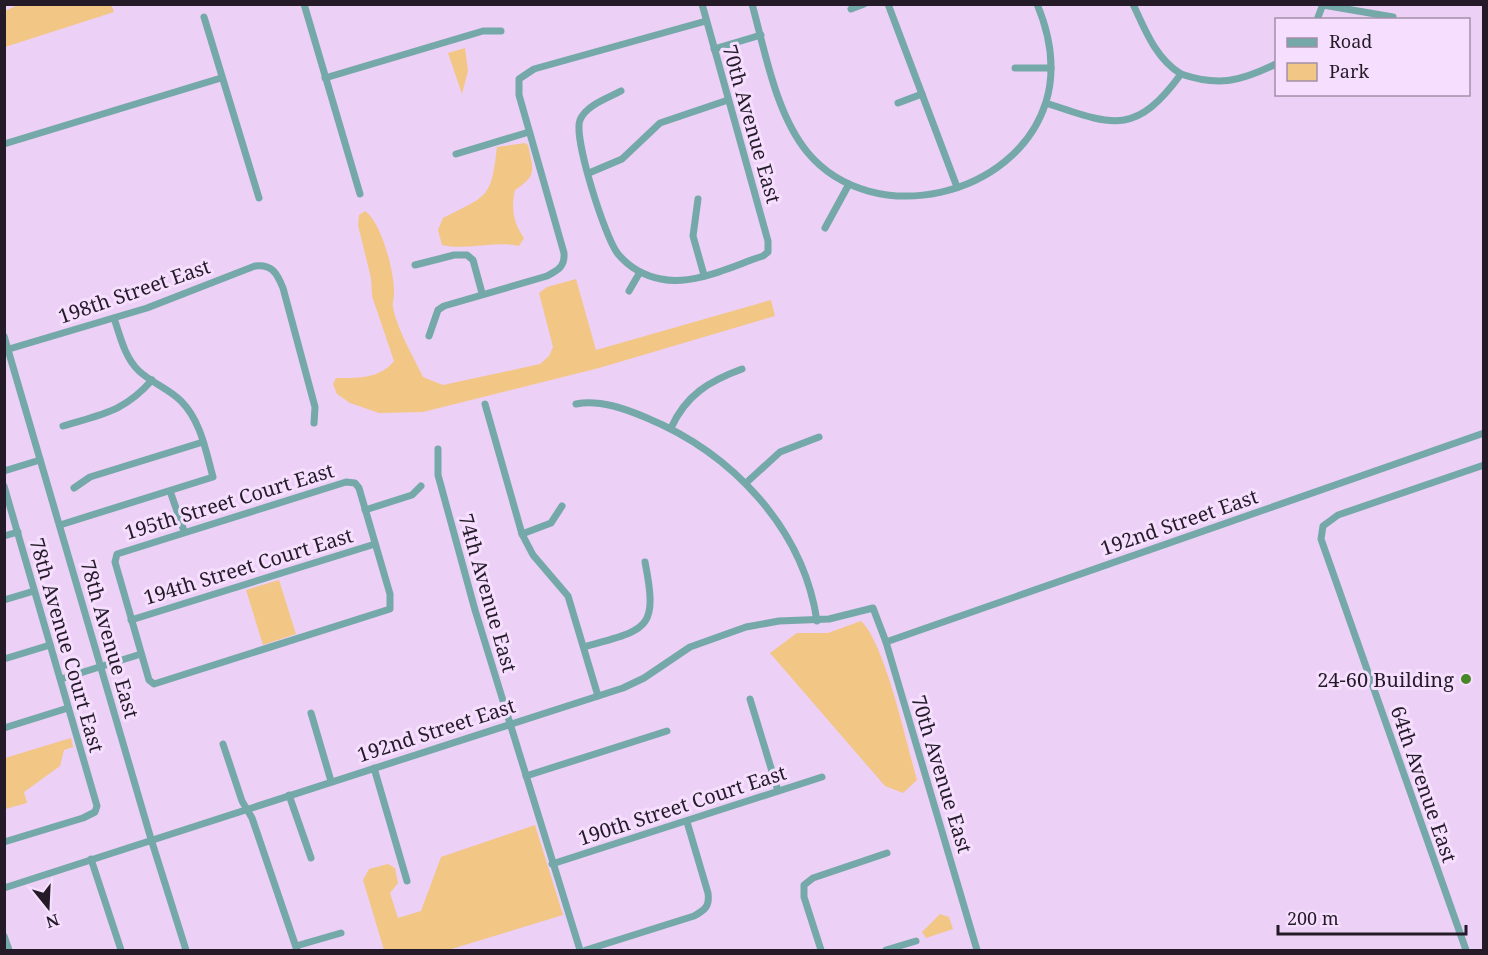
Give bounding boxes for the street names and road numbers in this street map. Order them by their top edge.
street label: 70th Avenue East [716,42,788,206]
street label: 198th Street East [54,252,214,330]
street label: 195th Street Court East [121,456,337,546]
street label: 192nd Street East [1097,482,1261,562]
street label: 74th Avenue East [452,511,524,675]
street label: 194th Street Court East [140,521,356,611]
street label: 78th Avenue Court East [23,535,111,755]
street label: 78th Avenue East [74,557,146,721]
street label: 192nd Street East [354,692,518,768]
street label: 70th Avenue East [905,692,979,856]
street label: 64th Avenue East [1385,702,1463,866]
street label: 190th Street Court East [574,759,790,851]

